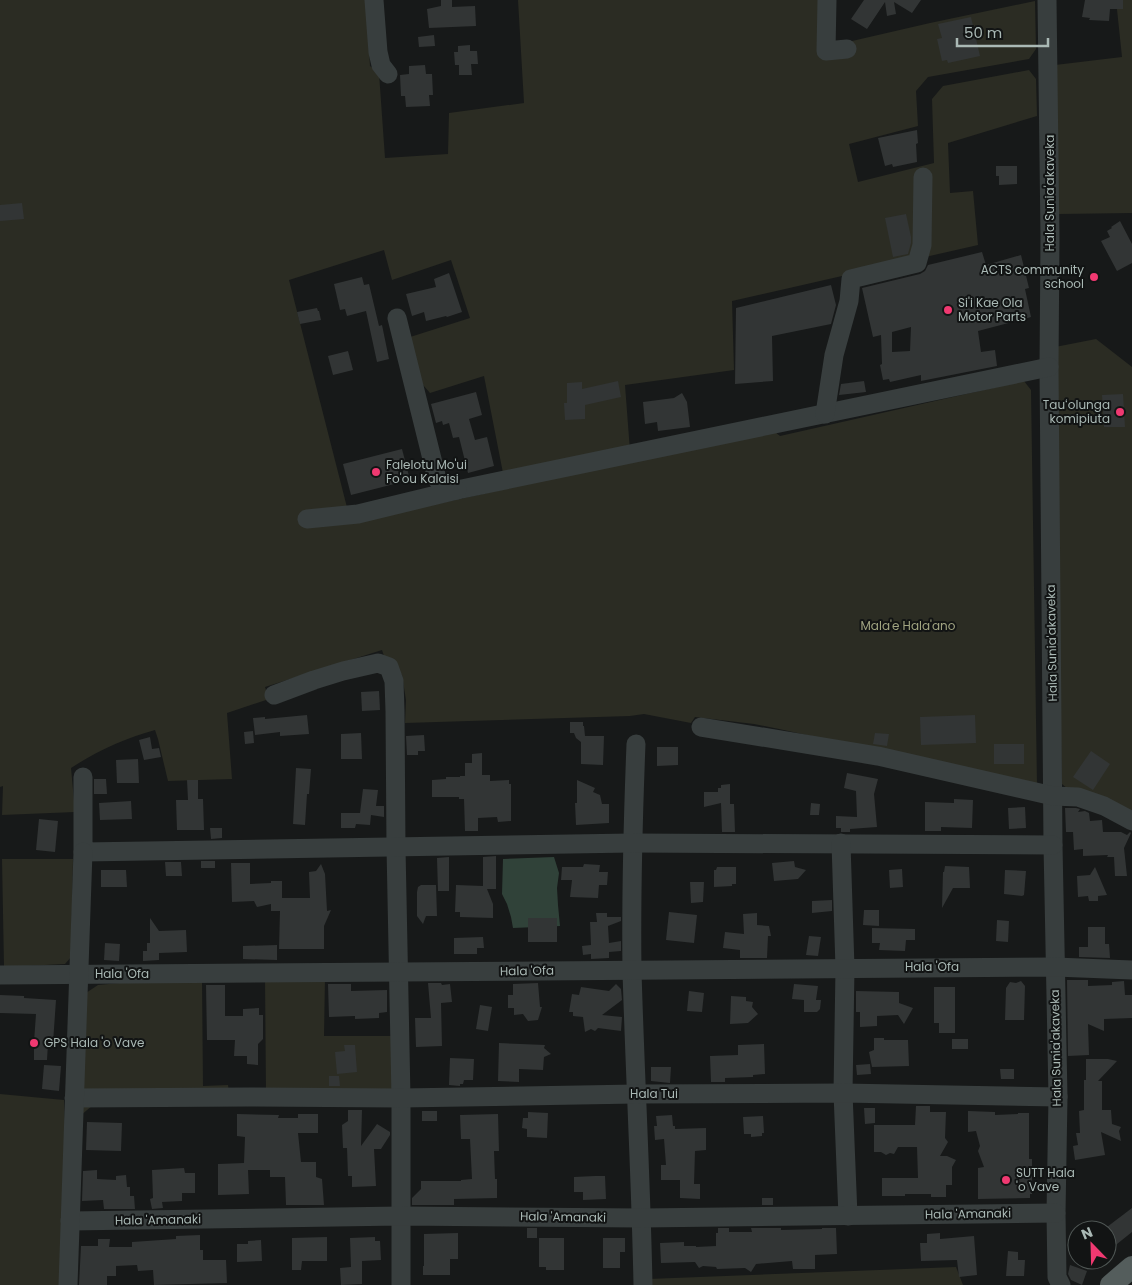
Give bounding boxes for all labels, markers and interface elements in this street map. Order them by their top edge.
scale bar [957,15,1048,47]
text: 50 m [964,22,1002,43]
street label: Hala Sunia'akaveka [1041,135,1058,251]
place label: ACTS community school [981,261,1084,292]
marker: ACTS community school [1088,271,1100,283]
place label: Si'i Kae Ola Motor Parts [958,294,1026,325]
marker: Si'i Kae Ola Motor Parts [942,304,954,316]
place label: Tauʻolunga komipiuta [1043,396,1110,427]
marker: Tauʻolunga komipiuta [1114,406,1126,418]
place label: Falelotu Mo'ui Fo'ou Kalaisi [386,456,467,487]
marker: Falelotu Mo'ui Fo'ou Kalaisi [370,466,382,478]
street label: Hala Sunia'akaveka [1042,584,1061,702]
park label: Mala'e Hala'ano [861,617,956,634]
street label: Hala 'Ofa [905,958,959,975]
street label: Hala 'Ofa [500,962,554,979]
street label: Hala 'Ofa [95,965,149,982]
street label: Hala Sunia'akaveka [1046,989,1065,1107]
place label: GPS Hala 'o Vave [44,1034,144,1051]
marker: GPS Hala 'o Vave [28,1037,40,1049]
street label: Hala Tui [630,1085,678,1102]
place label: SUTT Hala 'o Vave [1016,1164,1075,1195]
marker: SUTT Hala 'o Vave [1000,1174,1012,1186]
street label: Hala 'Amanaki [925,1204,1011,1223]
street label: Hala 'Amanaki [520,1207,606,1226]
street label: Hala 'Amanaki [115,1210,201,1229]
north arrow [1067,1220,1117,1270]
text: N [1078,1222,1096,1244]

